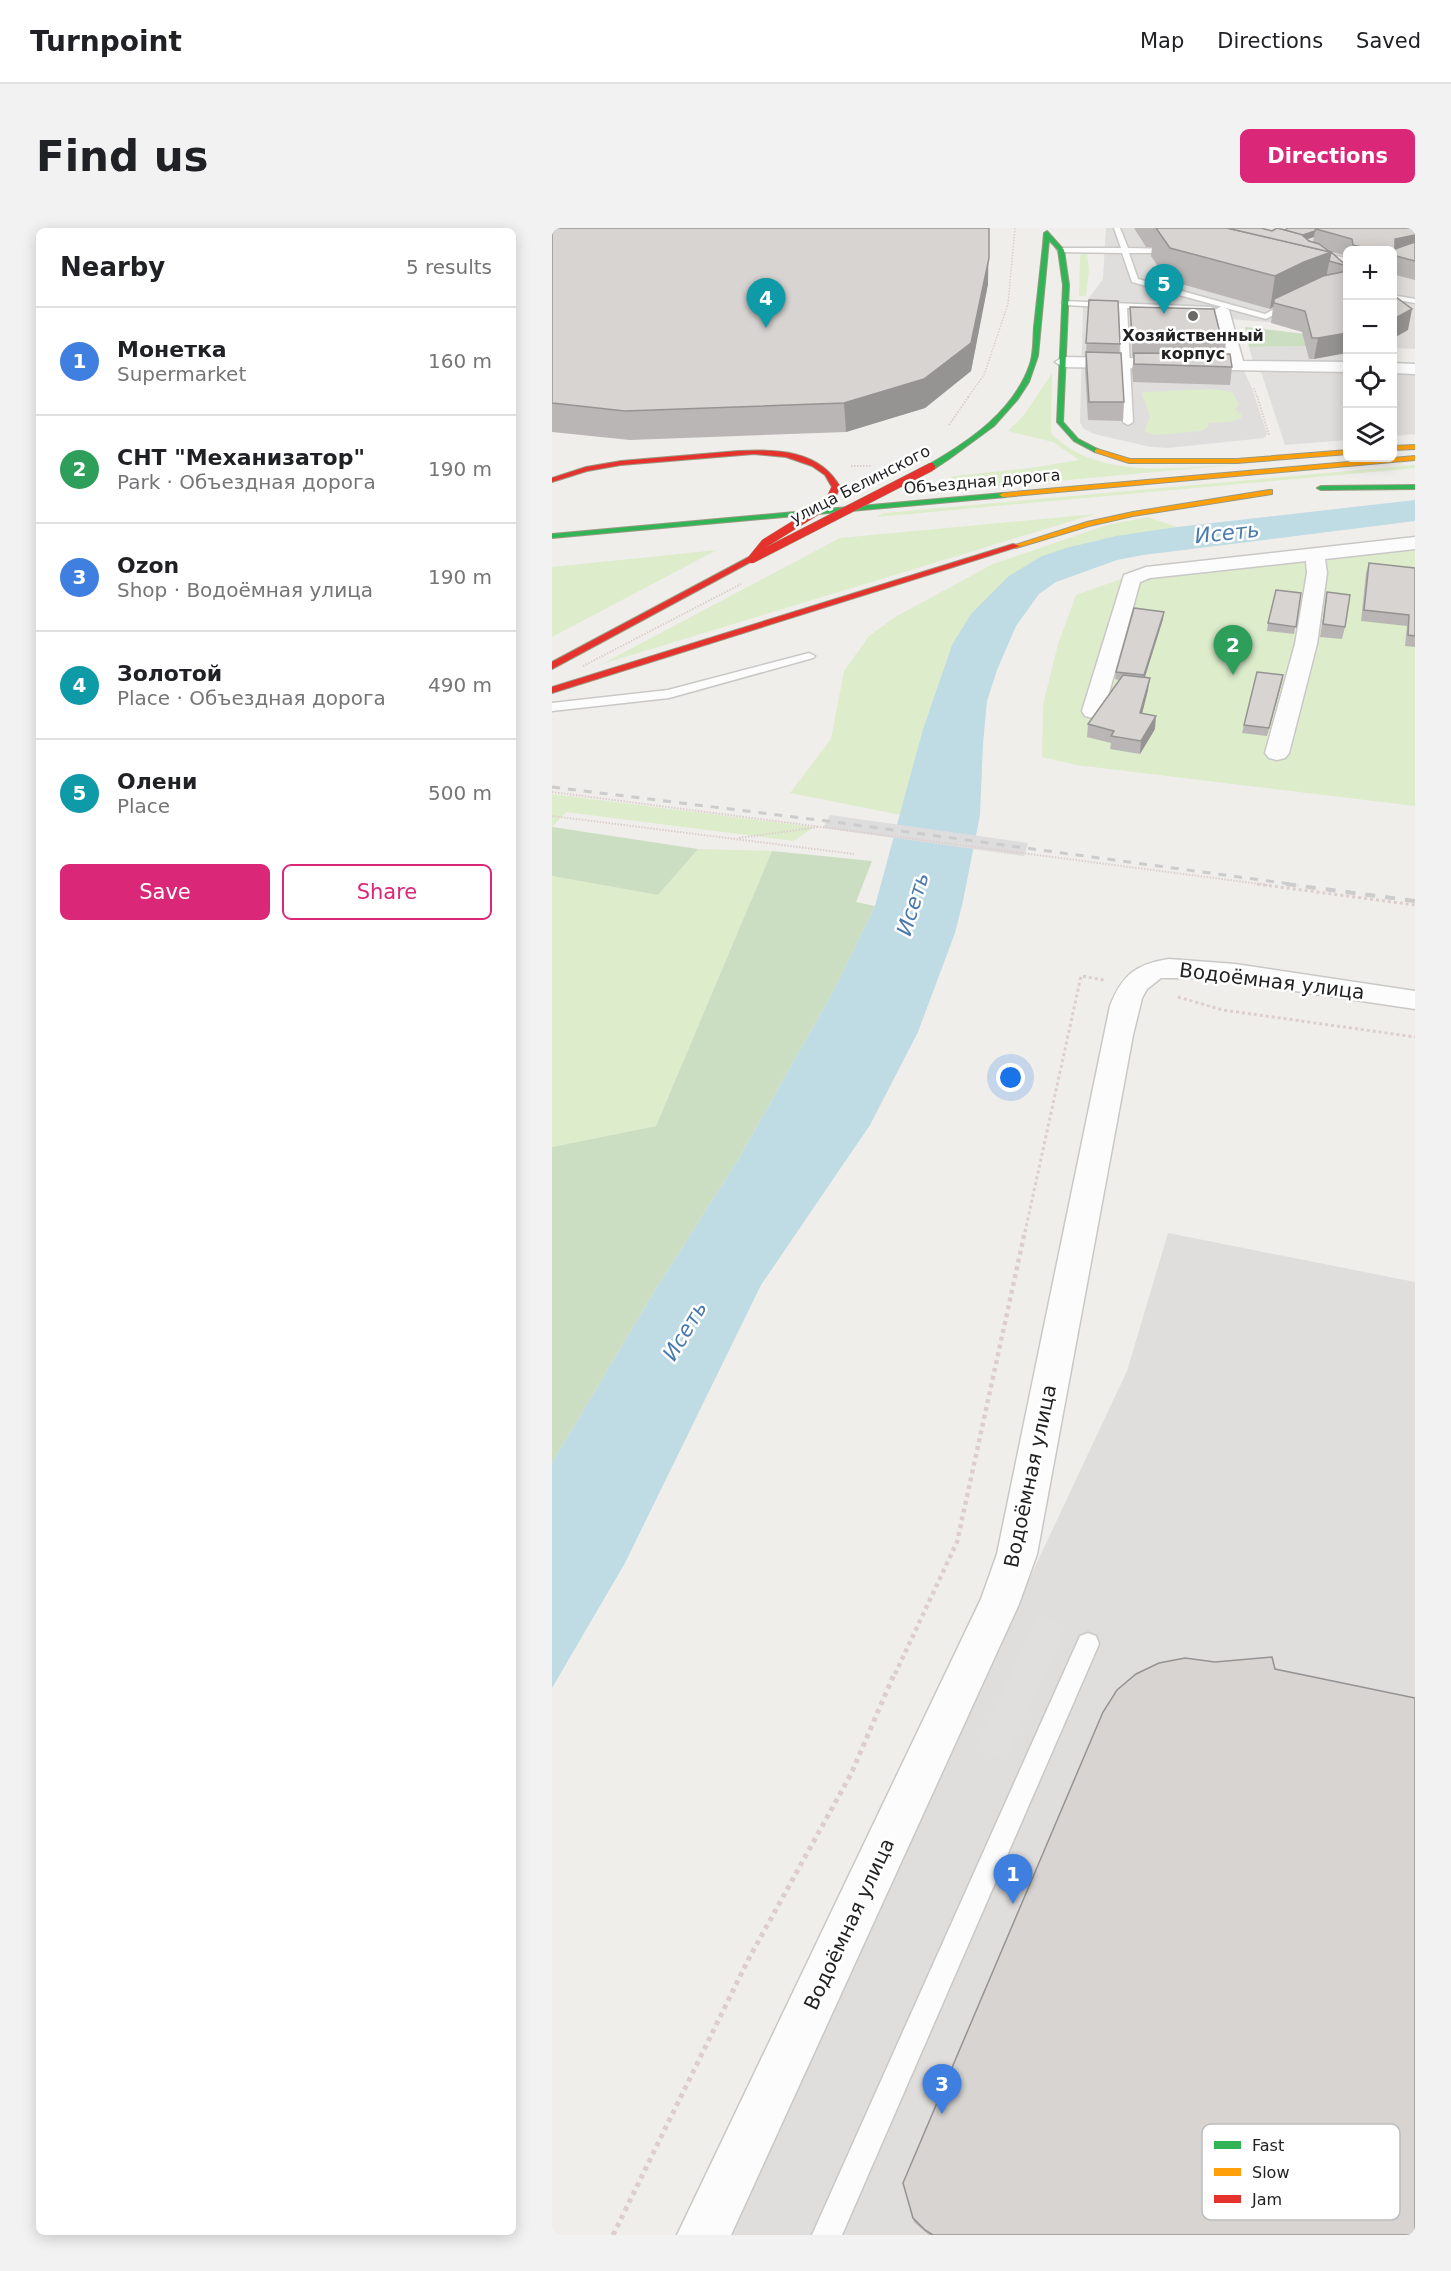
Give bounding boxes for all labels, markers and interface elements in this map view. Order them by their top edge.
text: Turnpoint [30,25,182,58]
text: Map [1140,29,1184,53]
text: Directions [1217,29,1323,53]
text: Saved [1356,29,1421,53]
button: Directions [1240,129,1415,183]
text: Find us [36,132,209,181]
map controls [1343,246,1397,462]
button: + [1343,246,1397,300]
text: Nearby [60,252,165,282]
text: 5 results [406,255,492,279]
pin: 5 [1144,264,1184,314]
pin: 4 [746,279,786,328]
button: − [1343,300,1397,354]
marker: Хозяйственный корпус [1186,309,1200,323]
place label: Хозяйственный корпус [1122,326,1264,363]
text: Монетка [117,337,227,362]
text: 1 [73,349,86,373]
text: 160 m [428,349,492,373]
button: locate [1343,354,1397,408]
text: Supermarket [117,362,246,386]
button: layers [1343,408,1397,462]
street label: улица Белинского [787,441,933,528]
text: СНТ "Механизатор" [117,445,365,470]
text: 2 [73,457,86,481]
text: 190 m [428,457,492,481]
street label: Объездная дорога [903,465,1061,498]
text: Park · Объездная дорога [117,470,376,494]
water label: Исеть [1194,518,1260,548]
text: Ozon [117,553,179,578]
text: 3 [73,565,86,589]
text: 190 m [428,565,492,589]
text: Shop · Водоёмная улица [117,578,373,602]
pin: 2 [1214,626,1252,675]
text: Золотой [117,661,222,686]
text: 4 [73,673,86,697]
text: 490 m [428,673,492,697]
text: Place · Объездная дорога [117,686,386,710]
text: Олени [117,769,197,794]
text: 5 [73,781,86,805]
text: 500 m [428,781,492,805]
text: Place [117,794,170,818]
button: Save [60,864,270,920]
button: Share [282,864,492,920]
water label: Исеть [892,870,934,938]
street label: Водоёмная улица [1178,958,1366,1004]
your location [996,1063,1025,1092]
water label: Исеть [658,1297,712,1365]
street label: Водоёмная улица [999,1382,1061,1570]
street label: Водоёмная улица [799,1834,899,2014]
pin: 1 [994,1854,1032,1904]
pin: 3 [922,2064,962,2114]
legend [1202,2124,1400,2220]
text: Fast [1252,2136,1284,2155]
text: Slow [1252,2163,1289,2182]
text: Jam [1251,2190,1282,2209]

